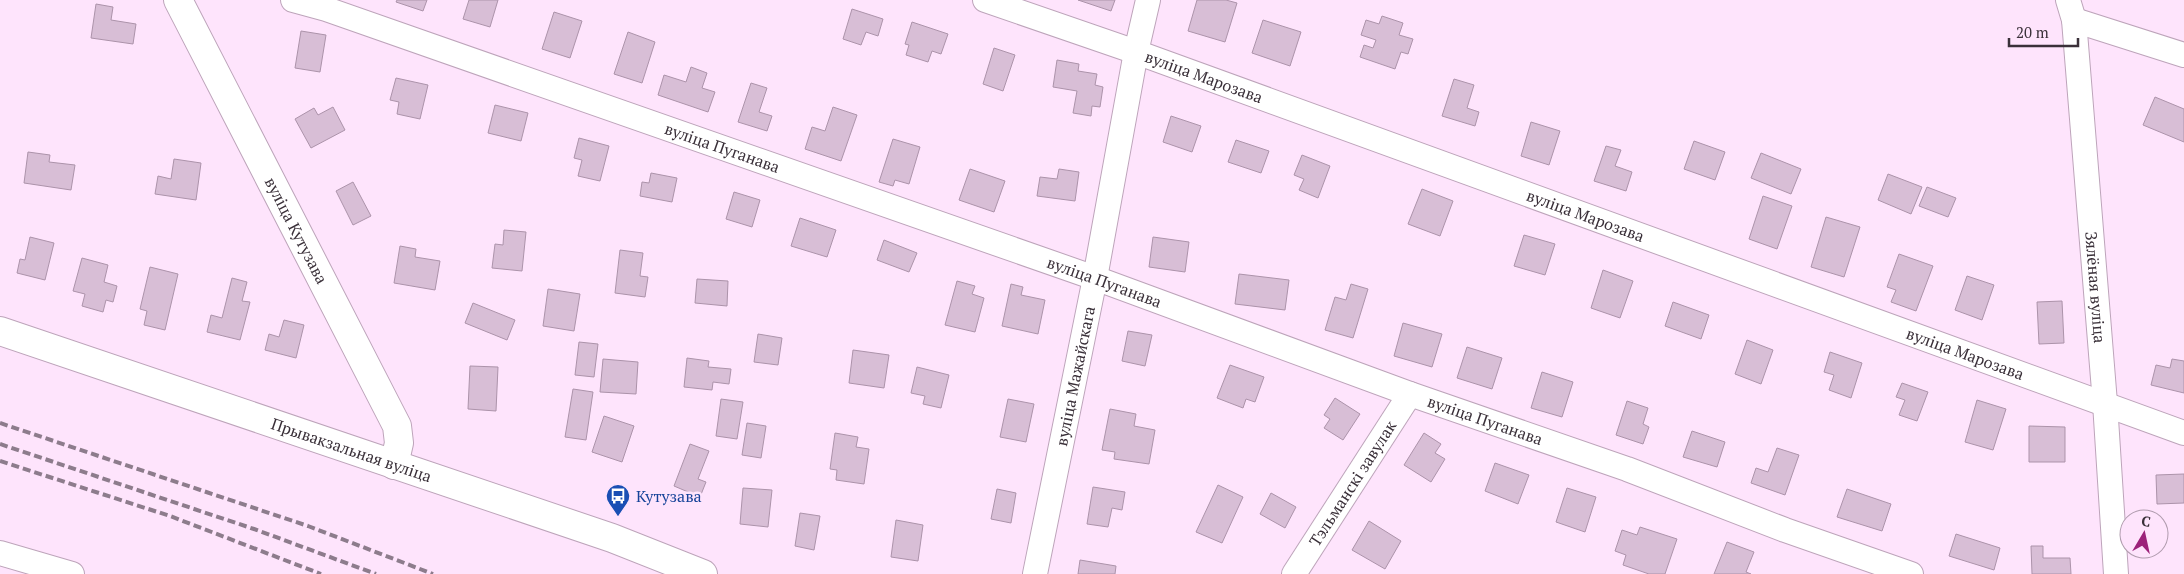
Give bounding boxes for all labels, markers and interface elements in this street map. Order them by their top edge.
scale bar [2009,15,2078,47]
text: 20 m [2016,22,2049,42]
street label: вуліца Марозава [1142,45,1266,108]
street label: вуліца Пуганава [662,117,783,178]
street label: вуліца Кутузава [260,173,333,288]
street label: вуліца Марозава [1524,184,1647,247]
street label: Зялёная вуліца [2080,231,2111,344]
street label: вуліца Пуганава [1044,251,1165,313]
street label: вуліца Мажайскага [1050,304,1100,448]
street label: вуліца Марозава [1903,322,2027,385]
street label: вуліца Пуганава [1425,390,1546,450]
street label: Прывакзальная вуліца [268,413,435,487]
street label: Тэльманскі завулак [1304,416,1401,550]
bus stop icon: Кутузава [605,483,631,517]
place label: Кутузава [636,485,702,507]
north arrow [2119,509,2169,559]
text: С [2140,511,2152,531]

